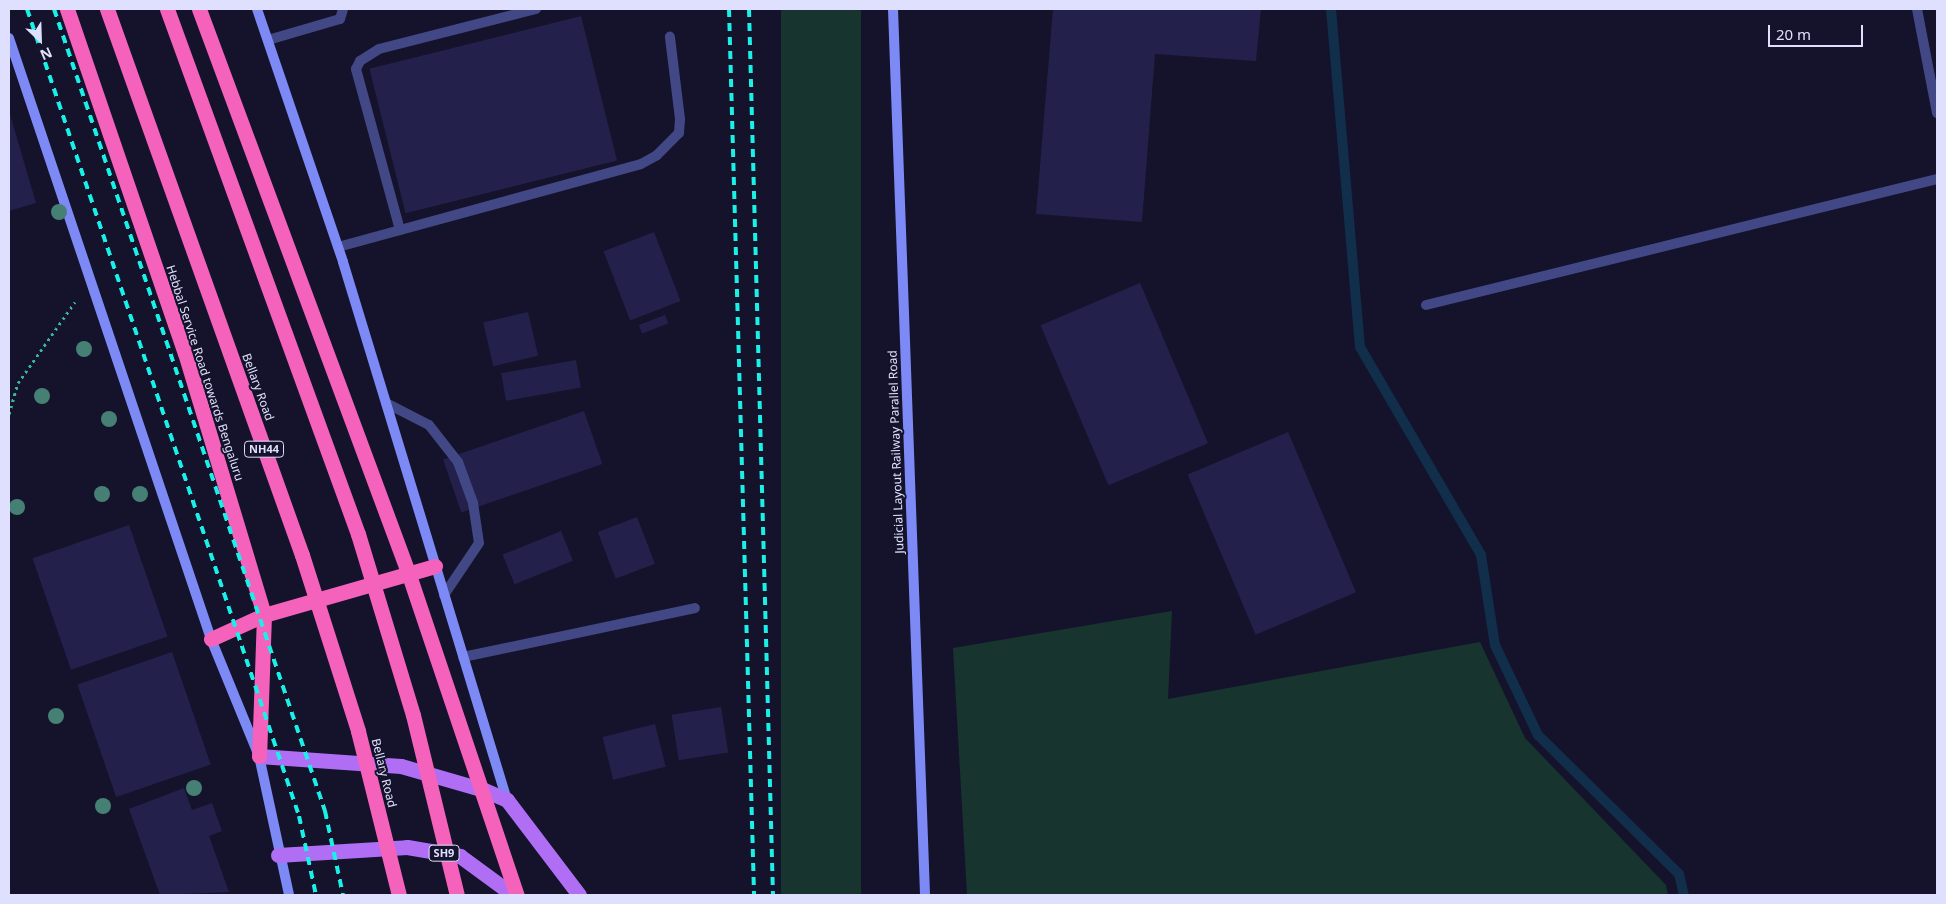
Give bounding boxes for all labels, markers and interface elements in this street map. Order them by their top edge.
north arrow [15,15,65,65]
scale bar [1771,15,1866,47]
text: 20 m [1776,24,1811,44]
text: N [37,43,55,65]
street label: Hebbal Service Road towards Bengaluru [163,263,247,483]
street label: Judicial Layout Railway Parallel Road [885,350,907,554]
street label: Bellary Road [239,351,277,423]
road number: NH44 [244,440,284,458]
street label: Bellary Road [368,737,400,809]
road number: SH9 [428,844,460,861]

